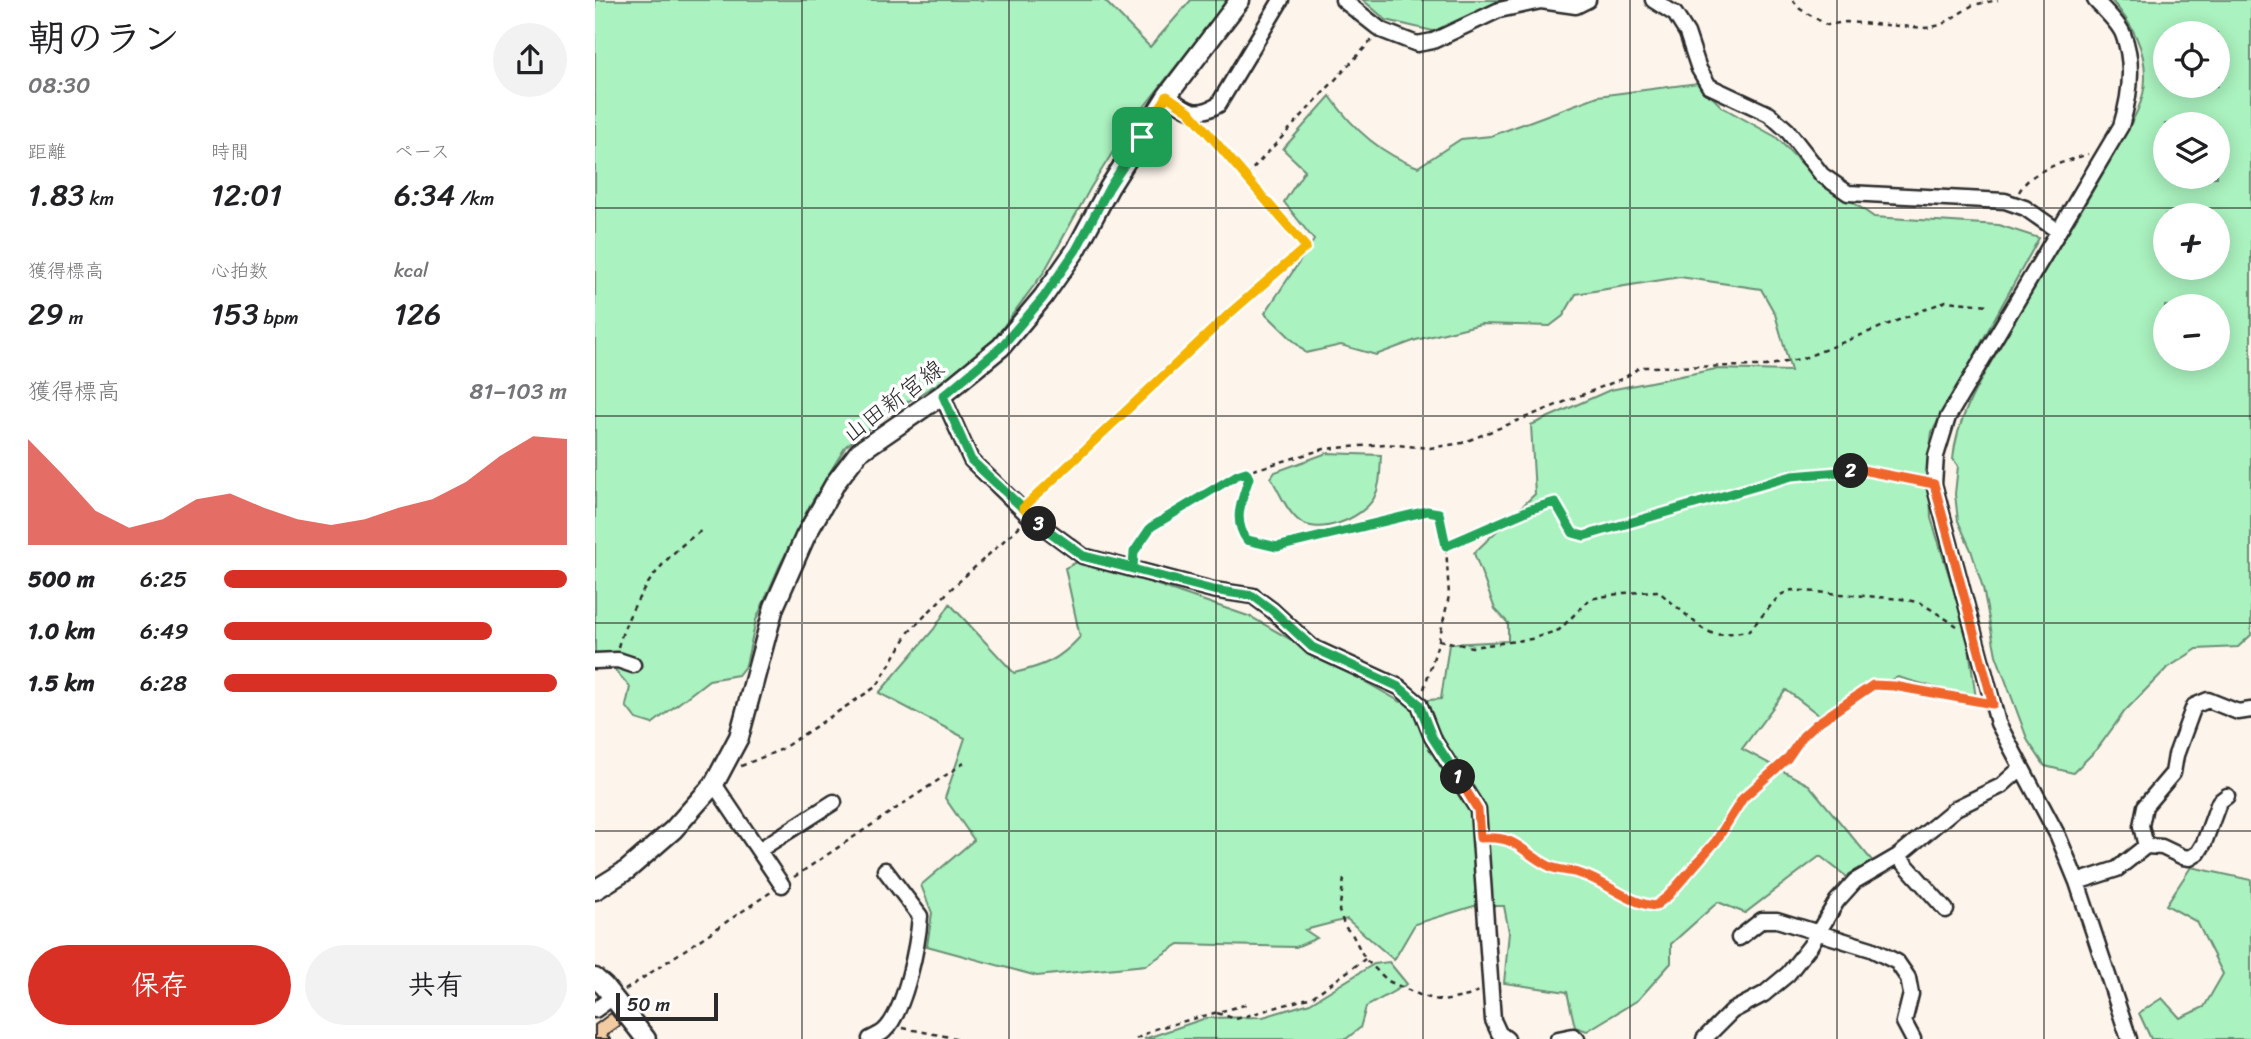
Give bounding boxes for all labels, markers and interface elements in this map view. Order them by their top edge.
text: 朝のラン [28,5,180,72]
map controls [2153,21,2230,371]
button: locate [2153,21,2230,98]
button: share [493,23,567,97]
text: 08:30 [28,65,91,106]
pin [1112,107,1172,167]
button: layers [2153,112,2230,189]
icon: arrive [1123,118,1161,156]
text: 距離 [28,135,66,168]
text: 時間 [211,135,249,168]
text: ペース [394,135,450,168]
text: 1.83 [28,168,85,222]
text: 12:01 [211,168,282,222]
text: 6:34 [394,168,455,222]
text: km [85,182,114,215]
text: /km [455,182,494,215]
button: + [2153,203,2230,280]
text: 獲得標高 [28,254,104,287]
text: 心拍数 [211,254,268,287]
text: kcal [394,254,429,287]
text: 29 [28,287,64,341]
text: 153 [211,287,259,341]
text: 126 [394,287,441,341]
button: − [2153,294,2230,371]
text: m [64,301,83,334]
text: bpm [259,301,299,334]
street label: 山田新宮線 [832,348,954,454]
text: 獲得標高 [28,371,120,412]
text: 81–103 m [470,371,567,412]
pin: 2 [1833,454,1869,489]
text: 2 [1845,454,1856,487]
pin: 3 [1021,506,1057,542]
text: 3 [1033,507,1044,540]
text: 500 m [28,559,95,600]
text: 6:25 [140,559,187,600]
text: 1.0 km [28,611,95,652]
text: 6:49 [140,611,189,652]
text: 1.5 km [28,663,95,704]
text: 6:28 [140,663,187,704]
pin: 1 [1441,760,1475,794]
text: 1 [1453,760,1462,793]
button: 保存 [28,945,291,1025]
button: 共有 [305,945,567,1025]
text: 50 m [627,988,670,1021]
scale bar [616,990,717,1022]

